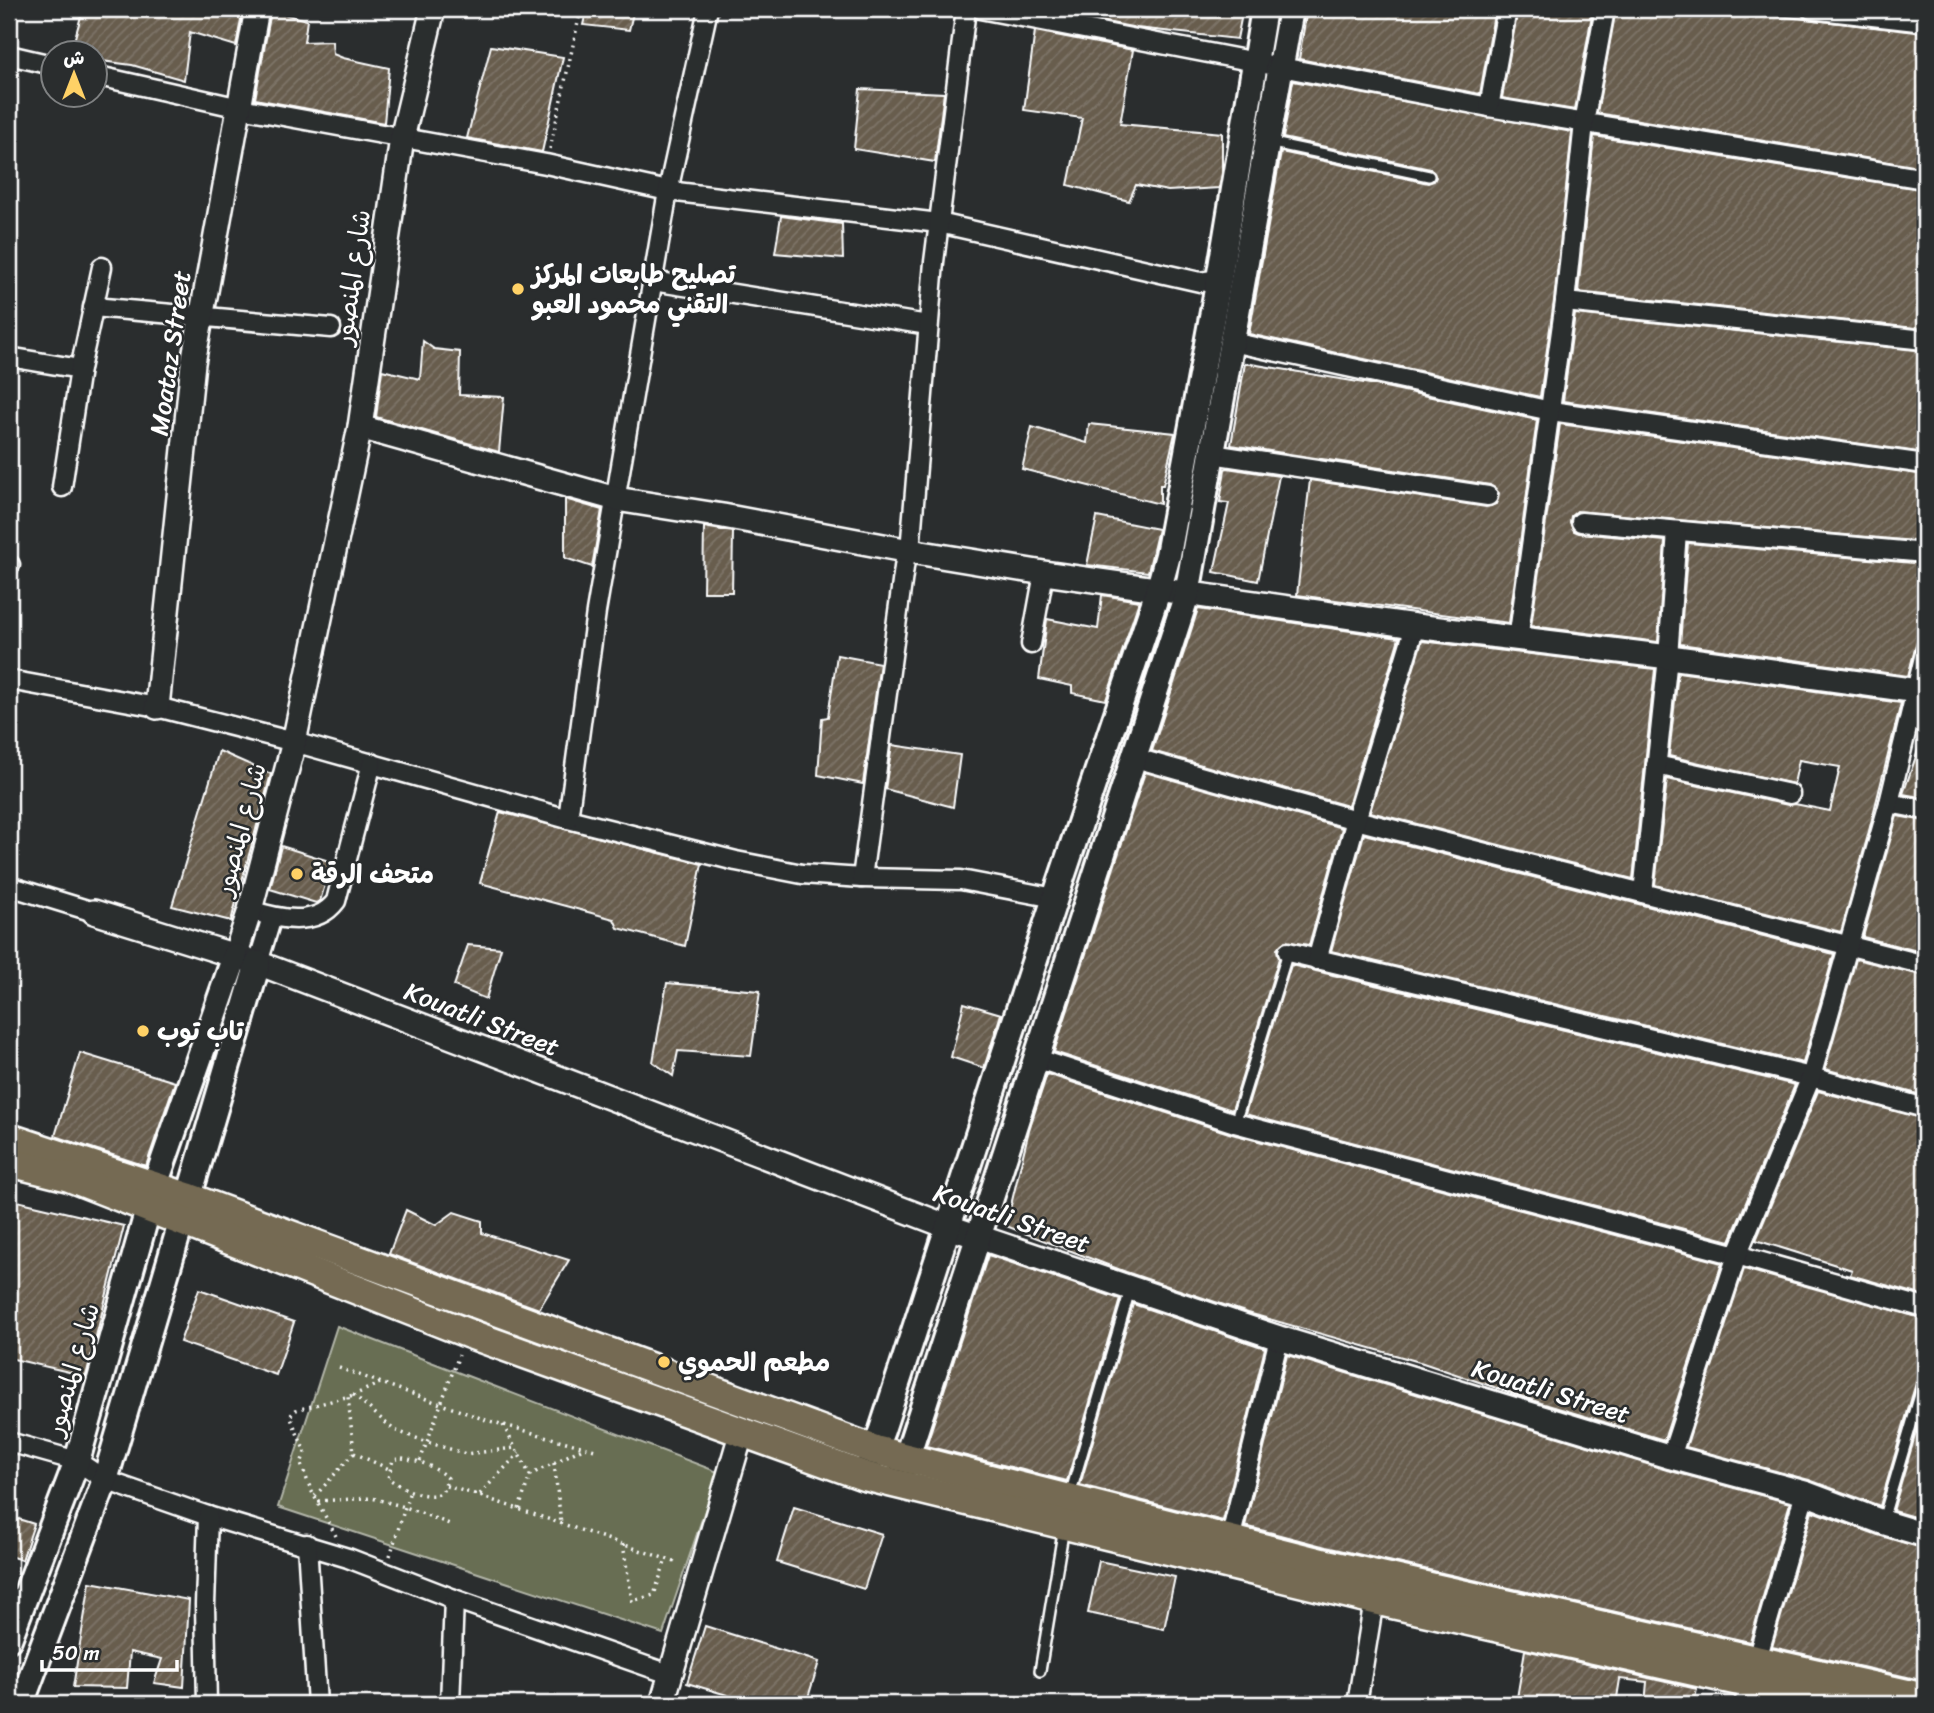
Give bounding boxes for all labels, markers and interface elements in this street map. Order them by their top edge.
north arrow [38,38,108,108]
text: ش [64,41,85,74]
street label: شارع المنصور [319,206,384,350]
place label: تصليح طابعات المركز التقني محمود العبو [529,251,737,328]
street label: Moataz Street [136,267,204,439]
marker: تصليح طابعات المركز التقني محمود العبو [510,281,526,297]
street label: شارع المنصور [200,757,280,903]
place label: متحف الرقة [311,851,434,897]
marker: متحف الرقة [289,866,305,882]
street label: Kouatli Street [397,968,567,1070]
place label: تاب توب [157,1008,245,1054]
marker: تاب توب [135,1023,151,1039]
street label: Kouatli Street [927,1170,1097,1266]
street label: شارع المنصور [31,1297,113,1443]
place label: مطعم الحموي [678,1339,830,1385]
street label: Kouatli Street [1466,1345,1636,1437]
marker: مطعم الحموي [656,1354,672,1370]
scale bar [42,1629,177,1673]
text: 50 m [52,1634,100,1672]

